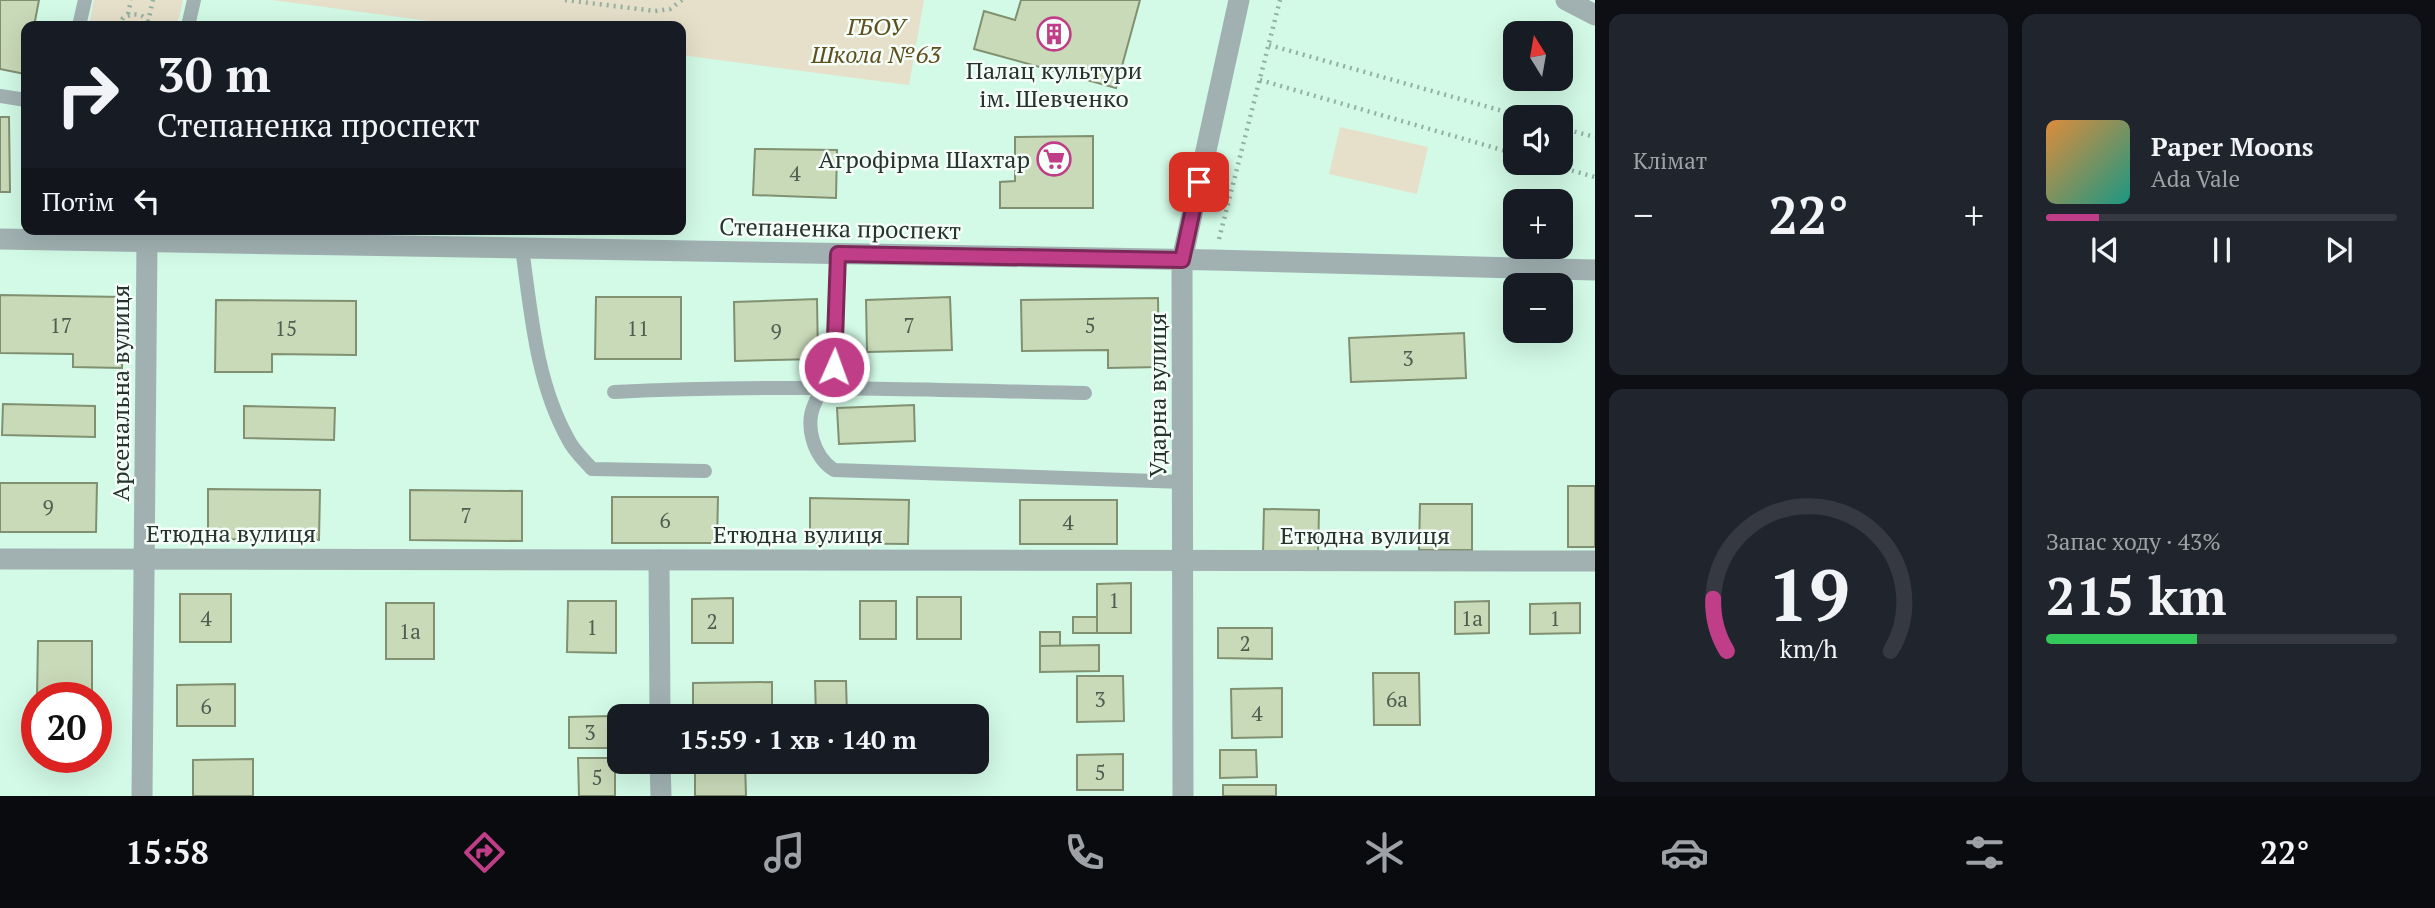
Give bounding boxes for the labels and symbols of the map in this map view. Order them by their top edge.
park label: ГБОУ Школа №63 [810,10,942,70]
building icon: Палац культури ім. Шевченко [1035,15,1073,53]
north arrow [1503,21,1573,91]
place label: Палац культури ім. Шевченко [966,54,1142,114]
supermarket icon: Агрофірма Шахтар [1035,140,1073,178]
place label: Агрофірма Шахтар [818,143,1030,175]
pin [1169,152,1229,212]
house number: 4 [789,159,801,187]
street label: Степаненка проспект [719,210,961,246]
street label: Арсенальна вулиця [104,285,136,501]
house number: 17 [50,311,72,339]
house number: 7 [903,311,915,339]
house number: 5 [1084,311,1096,339]
street label: Ударна вулиця [1141,312,1173,478]
house number: 15 [275,314,297,342]
house number: 11 [627,314,649,342]
house number: 9 [770,317,782,345]
position arrow [797,330,871,404]
house number: 3 [1402,344,1414,372]
house number: 9 [42,493,54,521]
house number: 7 [460,501,472,529]
house number: 6 [659,506,671,534]
house number: 4 [1062,508,1074,536]
street label: Етюдна вулиця [146,517,316,549]
street label: Етюдна вулиця [713,518,883,550]
street label: Етюдна вулиця [1280,519,1450,551]
house number: 1 [1108,586,1120,614]
house number: 4 [200,604,212,632]
house number: 1а [1461,604,1483,632]
house number: 1 [1549,604,1561,632]
house number: 2 [706,607,718,635]
house number: 1 [586,613,598,641]
house number: 1а [399,617,421,645]
house number: 2 [1239,629,1251,657]
speed limit sign: 20 [21,682,112,773]
house number: 3 [1094,685,1106,713]
house number: 6а [1386,685,1408,713]
house number: 6 [200,692,212,720]
house number: 4 [1251,699,1263,727]
house number: 3 [584,718,596,746]
house number: 5 [1094,758,1106,786]
house number: 5 [591,763,603,791]

